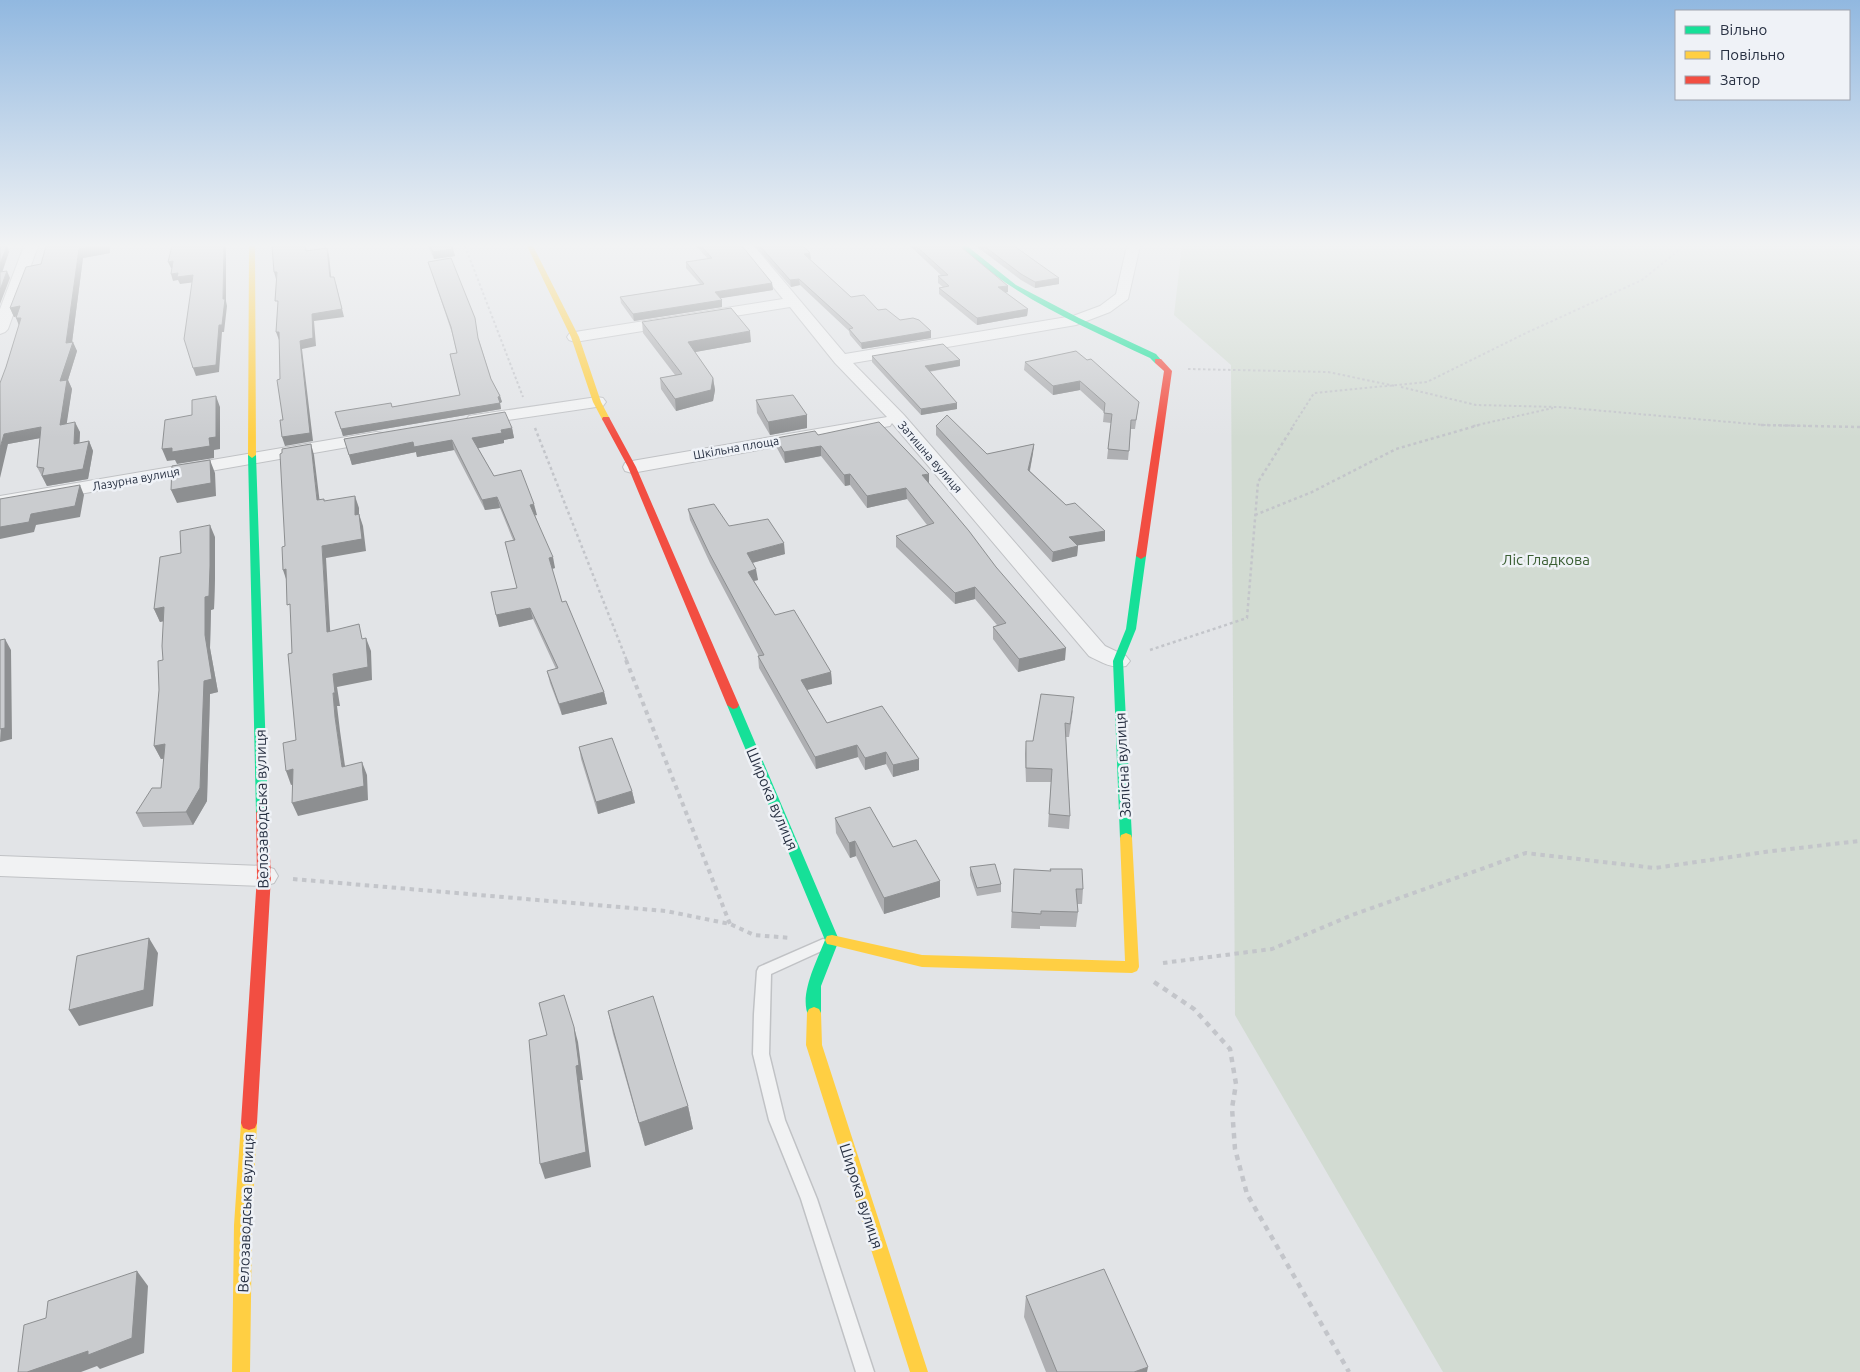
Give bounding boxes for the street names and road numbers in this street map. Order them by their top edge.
street label: Затишна вулиця [896,418,965,495]
street label: Шкільна площа [692,434,780,461]
street label: Лазурна вулиця [91,464,181,493]
street label: Залісна вулиця [1111,712,1134,818]
street label: Велозаводська вулиця [252,729,271,889]
street label: Широка вулиця [743,745,802,853]
street label: Велозаводська вулиця [234,1133,257,1293]
street label: Широка вулиця [836,1141,886,1251]

